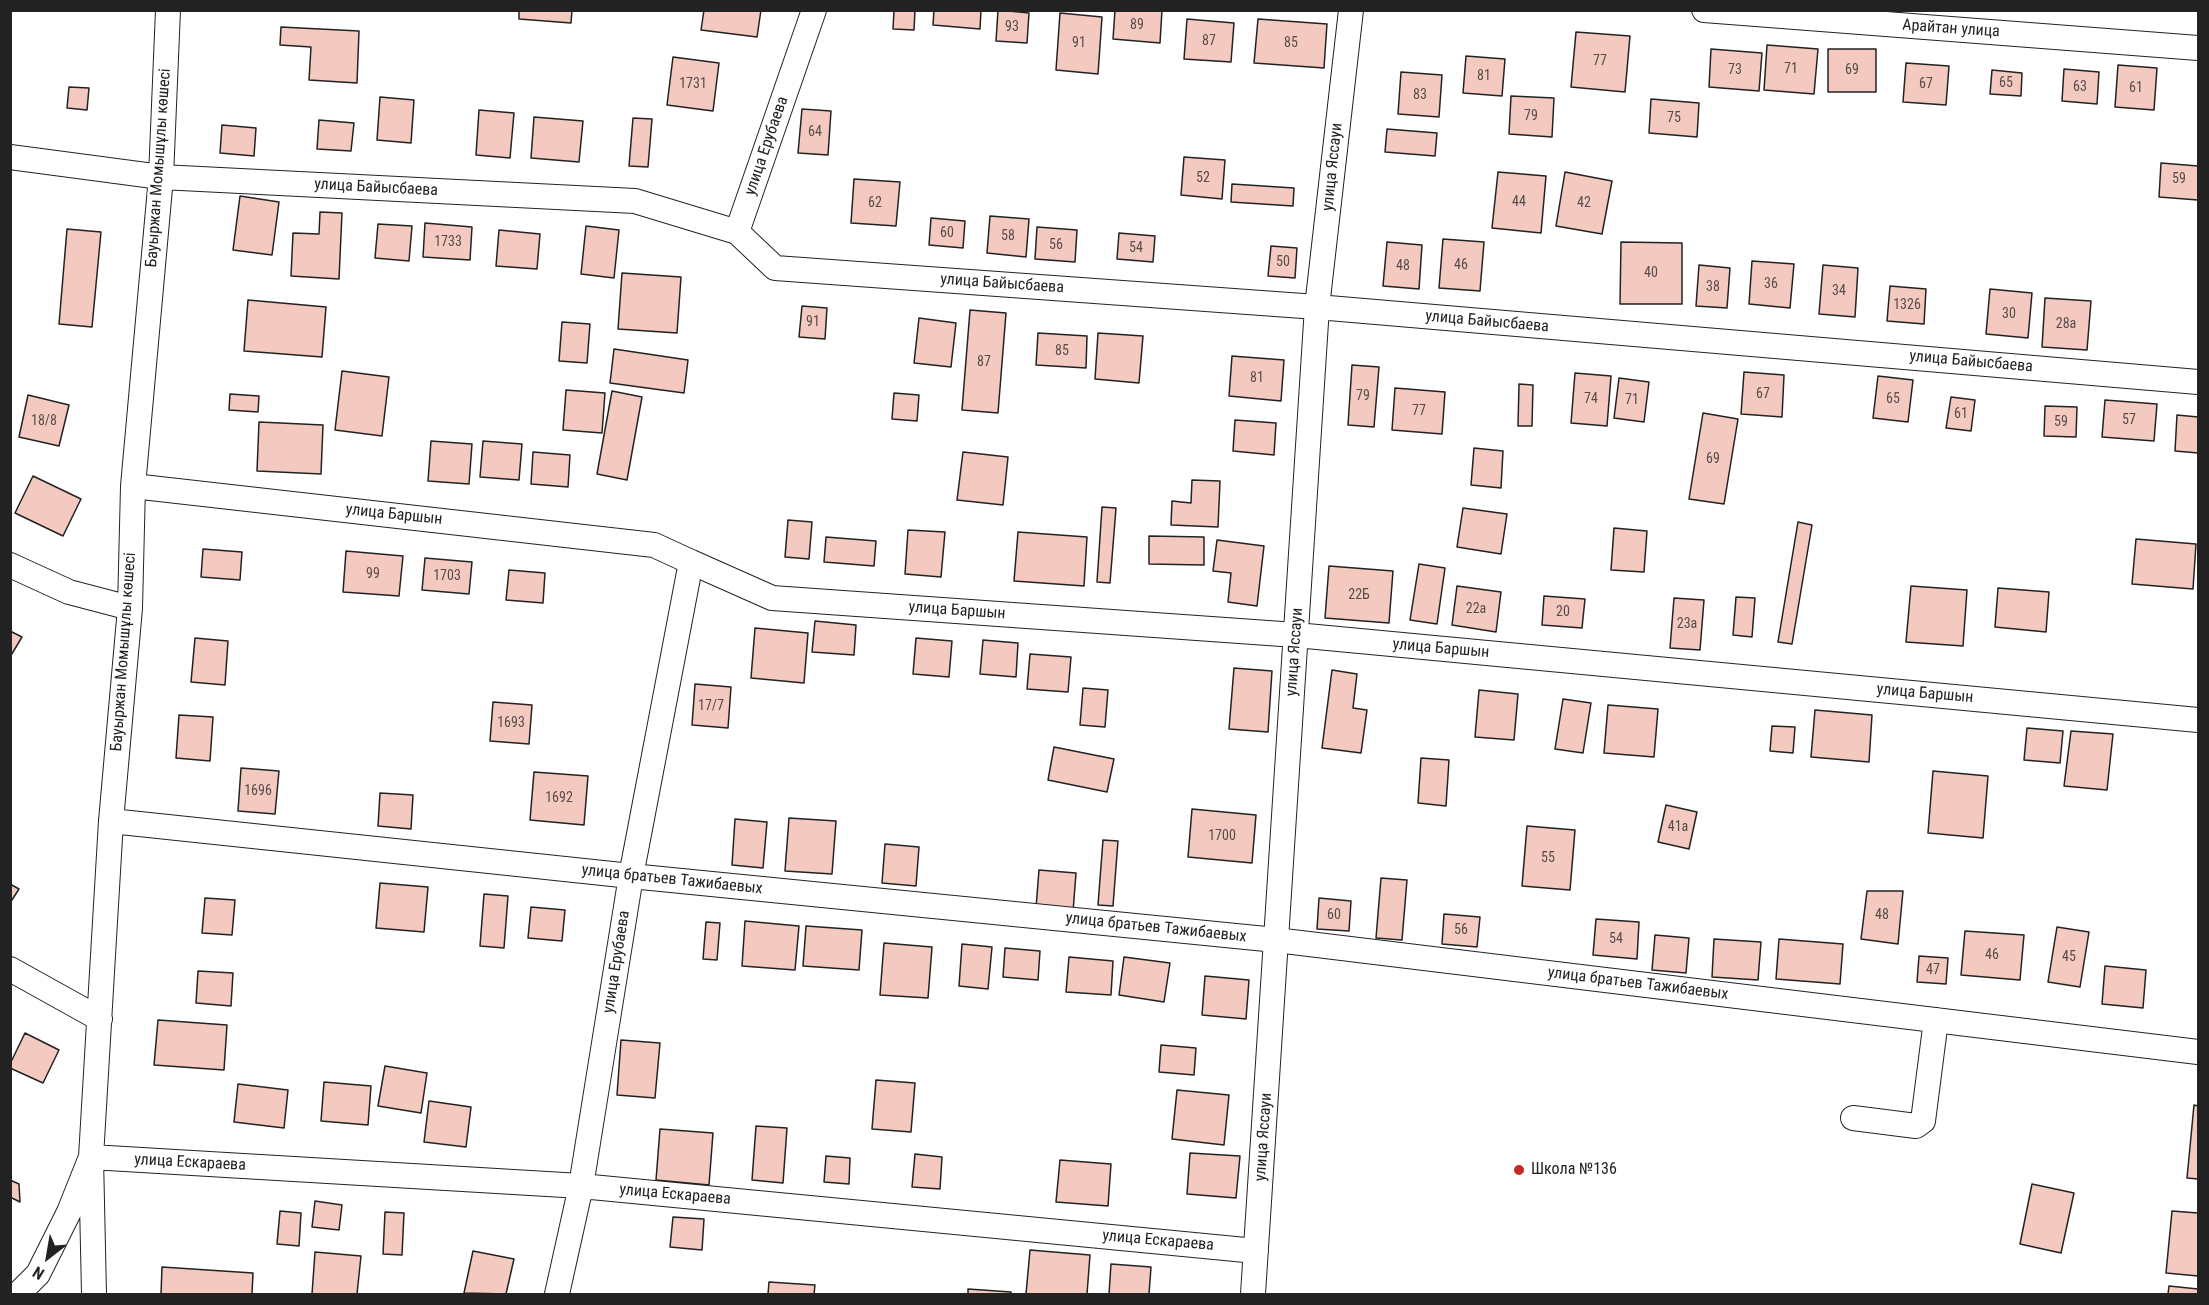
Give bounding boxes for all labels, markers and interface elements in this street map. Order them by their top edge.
street label: Арайтан улица [1902,16,2000,42]
house number: 89 [1130,17,1144,33]
house number: 93 [1005,19,1019,35]
house number: 87 [1202,33,1216,49]
house number: 91 [1072,35,1086,51]
house number: 85 [1284,35,1298,51]
house number: 77 [1593,53,1607,69]
house number: 71 [1784,61,1798,77]
house number: 73 [1728,62,1742,78]
house number: 69 [1845,62,1859,78]
street label: Бауыржан Момышұлы көшесі [142,68,176,268]
house number: 81 [1477,68,1491,84]
house number: 65 [1999,75,2013,91]
house number: 1731 [679,76,707,92]
house number: 67 [1919,76,1933,92]
house number: 63 [2073,79,2087,95]
house number: 61 [2129,80,2143,96]
house number: 83 [1413,87,1427,103]
street label: улица Ерубаева [741,94,793,198]
house number: 79 [1524,108,1538,124]
house number: 75 [1667,110,1681,126]
street label: улица Яссауи [1319,122,1347,212]
house number: 64 [808,124,822,140]
house number: 52 [1196,170,1210,186]
house number: 59 [2172,171,2186,187]
street label: улица Байысбаева [314,175,438,201]
house number: 44 [1512,194,1526,210]
house number: 62 [868,195,882,211]
house number: 42 [1577,195,1591,211]
house number: 60 [940,225,954,241]
house number: 58 [1001,228,1015,244]
house number: 1733 [434,234,462,250]
house number: 56 [1049,237,1063,253]
house number: 54 [1129,240,1143,256]
house number: 50 [1276,254,1290,270]
house number: 46 [1454,257,1468,273]
house number: 48 [1396,258,1410,274]
house number: 40 [1644,265,1658,281]
street label: улица Байысбаева [940,270,1064,298]
house number: 36 [1764,276,1778,292]
house number: 38 [1706,279,1720,295]
house number: 34 [1832,283,1846,299]
house number: 1326 [1893,297,1921,313]
house number: 30 [2002,306,2016,322]
street label: улица Байысбаева [1424,307,1550,337]
house number: 91 [806,314,820,330]
house number: 28а [2056,316,2076,332]
house number: 85 [1055,343,1069,359]
street label: улица Байысбаева [1908,347,2034,377]
house number: 87 [977,354,991,370]
house number: 81 [1250,370,1264,386]
house number: 67 [1756,386,1770,402]
house number: 79 [1356,388,1370,404]
house number: 74 [1584,391,1598,407]
house number: 65 [1886,391,1900,407]
house number: 71 [1625,392,1639,408]
house number: 77 [1412,403,1426,419]
house number: 61 [1954,406,1968,422]
house number: 57 [2122,412,2136,428]
house number: 18/8 [31,413,57,429]
house number: 59 [2054,414,2068,430]
house number: 69 [1706,451,1720,467]
street label: улица Баршын [345,500,443,530]
street label: Бауыржан Момышұлы көшесі [107,552,141,752]
house number: 99 [366,566,380,582]
house number: 1703 [433,568,461,584]
house number: 22Б [1348,587,1370,603]
street label: улица Баршын [908,598,1006,624]
house number: 22а [1466,601,1486,617]
house number: 20 [1556,604,1570,620]
street label: улица Яссауи [1282,607,1308,697]
house number: 23а [1677,616,1697,632]
street label: улица Баршын [1392,635,1490,663]
street label: улица Баршын [1876,680,1974,708]
house number: 17/7 [698,698,724,714]
house number: 1693 [497,715,525,731]
house number: 1696 [244,783,272,799]
house number: 1692 [545,790,573,806]
house number: 41а [1668,819,1688,835]
house number: 1700 [1208,828,1236,844]
house number: 55 [1541,850,1555,866]
street label: улица братьев Тажибаевых [581,861,763,899]
house number: 60 [1327,907,1341,923]
house number: 48 [1875,907,1889,923]
street label: улица Ерубаева [599,909,635,1015]
street label: улица братьев Тажибаевых [1065,909,1247,947]
house number: 56 [1454,922,1468,938]
house number: 54 [1609,931,1623,947]
house number: 46 [1985,947,1999,963]
house number: 45 [2062,949,2076,965]
house number: 47 [1926,962,1940,978]
street label: улица братьев Тажибаевых [1547,963,1729,1005]
street label: улица Яссауи [1251,1092,1277,1182]
street label: улица Ескараева [134,1150,246,1176]
place label: Школа №136 [1531,1160,1617,1180]
marker: Школа №136 [1512,1163,1526,1177]
street label: улица Ескараева [619,1181,731,1209]
north arrow [18,1227,78,1287]
street label: улица Ескараева [1102,1227,1214,1255]
text: N [29,1262,48,1284]

